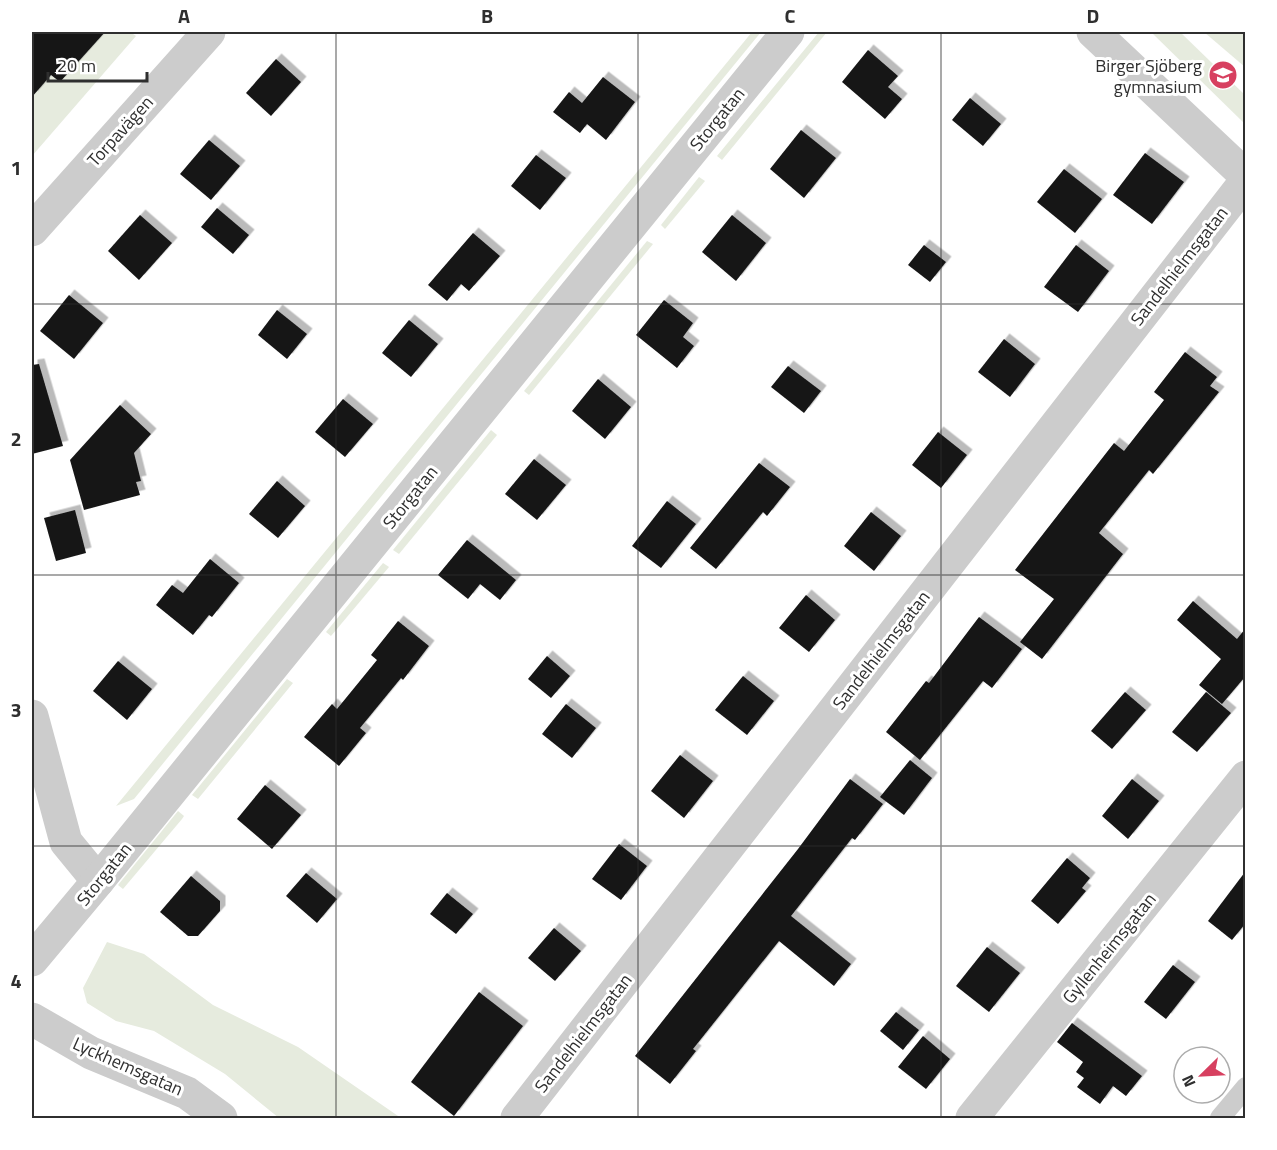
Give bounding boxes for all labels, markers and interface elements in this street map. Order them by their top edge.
text: A [178,0,190,31]
text: B [481,0,493,31]
text: C [785,0,796,31]
text: D [1087,0,1099,31]
scale bar [48,45,147,83]
text: 20 m [57,52,96,79]
place label: Birger Sjöberg gymnasium [1095,52,1202,100]
school or university icon: Birger Sjöberg gymnasium [1207,59,1239,91]
street label: Storgatan [683,81,751,157]
street label: Torpavägen [81,89,159,173]
text: 1 [10,152,22,183]
street label: Sandelhielmsgatan [1124,201,1234,331]
text: 2 [10,423,22,454]
street label: Storgatan [376,459,444,535]
street label: Sandelhielmsgatan [826,585,936,715]
text: 3 [10,694,22,725]
street label: Storgatan [70,836,138,912]
street label: Gyllenheimsgatan [1056,887,1162,1009]
text: 4 [10,965,22,996]
street label: Sandelhielmsgatan [528,968,638,1098]
street label: Lyckhemsgatan [69,1030,187,1102]
north arrow [1172,1045,1232,1105]
text: N [1175,1071,1202,1091]

